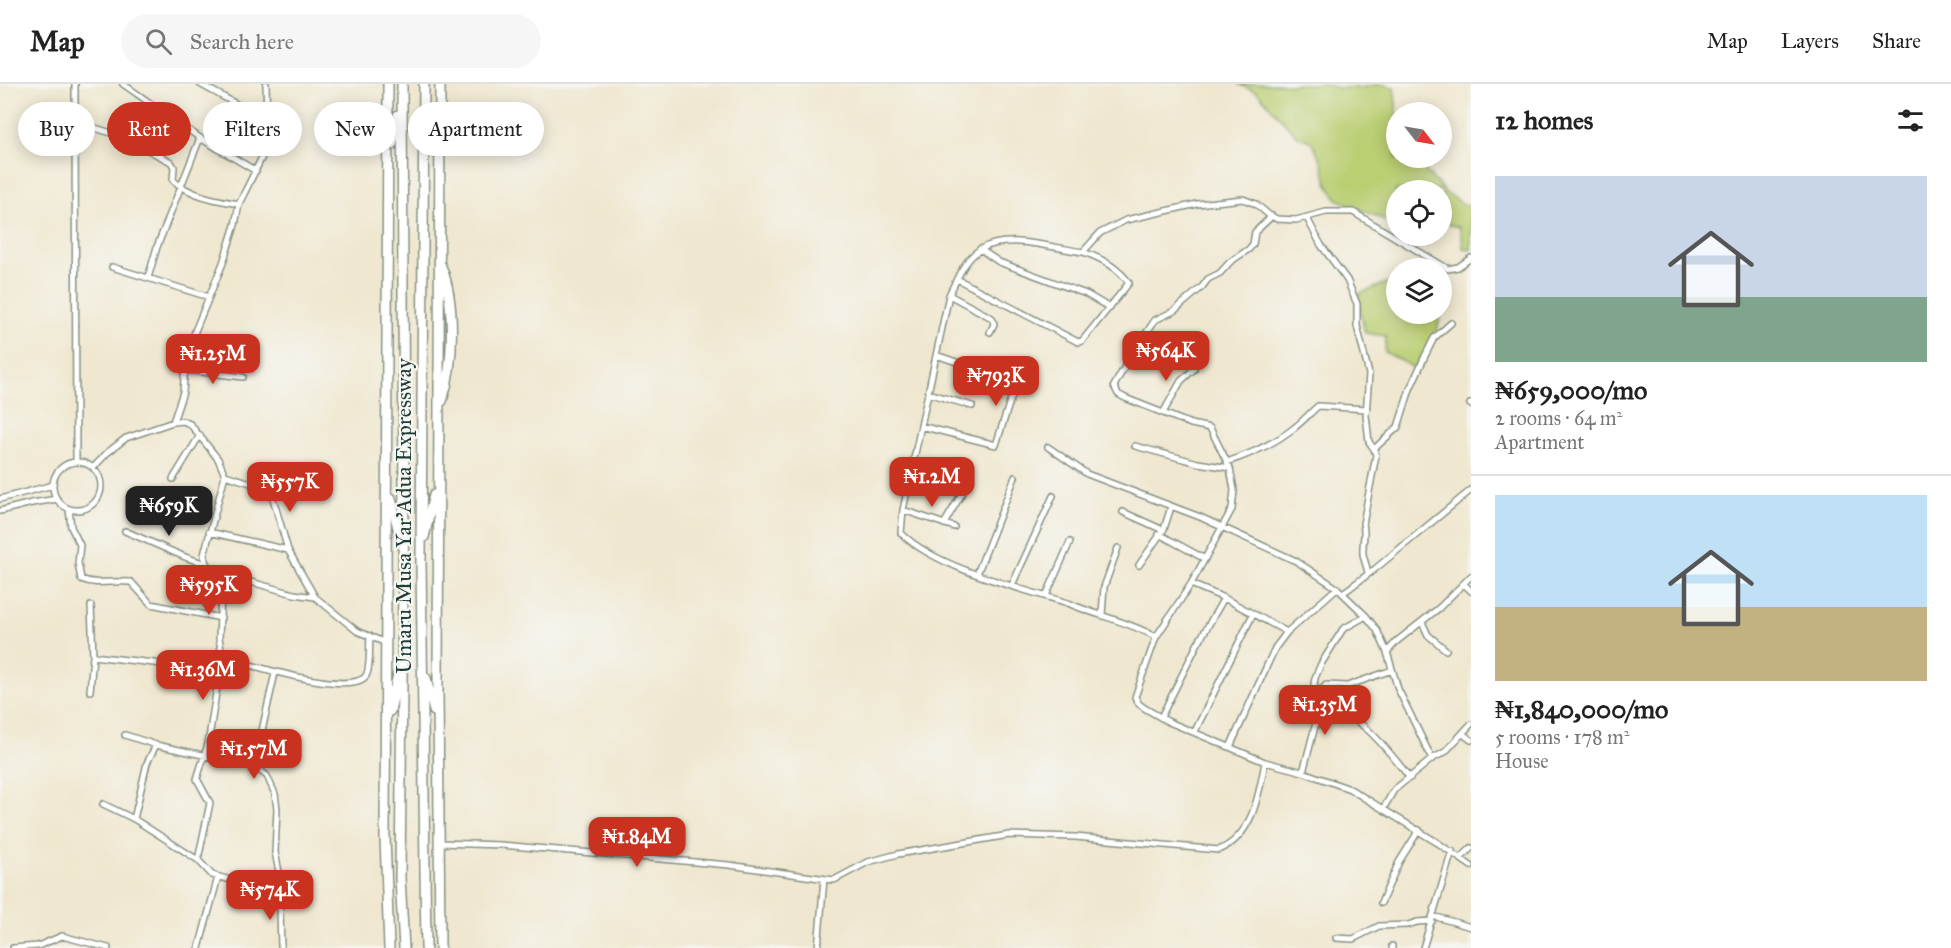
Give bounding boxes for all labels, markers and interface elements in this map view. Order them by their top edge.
search box [121,14,541,68]
text: Map [30,24,85,59]
icon: search [142,25,175,58]
text: Search here [190,28,294,55]
text: Map [1707,28,1748,54]
text: Layers [1781,28,1839,54]
text: Share [1872,28,1921,54]
chip: Buy [18,102,95,156]
chip: Rent [107,102,191,156]
chip: Filters [203,102,302,156]
chip: New [314,102,396,156]
chip: Apartment [408,102,544,156]
north arrow [1386,102,1452,168]
map controls [1386,102,1452,324]
text: 12 homes [1495,104,1593,136]
icon: filters [1894,104,1927,137]
button: locate [1386,180,1452,246]
icon: home [1657,215,1765,323]
button: layers [1386,258,1452,324]
pin: ₦564K [1124,331,1208,382]
pin: ₦1.25M [164,334,262,385]
text: ₦564K [1136,338,1196,362]
text: ₦1.25M [180,341,246,365]
pin: ₦793K [954,356,1038,407]
street label: Umaru Musa Yar'Adua Expressway [390,358,417,674]
text: ₦793K [967,363,1025,387]
text: ₦659,000/mo [1495,374,1647,406]
text: 2 rooms · 64 m² [1495,406,1622,430]
text: Apartment [1495,430,1584,454]
pin: ₦1.2M [890,457,974,508]
pin: ₦557K [248,462,332,513]
text: ₦1.2M [904,464,960,488]
text: ₦557K [261,469,319,493]
pin: ₦659K [127,486,211,537]
text: ₦659K [140,493,198,517]
icon: home [1657,534,1765,642]
pin: ₦595K [167,565,251,616]
text: ₦595K [180,572,238,596]
pin: ₦1.36M [154,650,252,701]
text: ₦1.36M [170,657,236,681]
pin: ₦1.35M [1276,685,1374,736]
text: ₦1.35M [1293,692,1357,716]
text: ₦1,840,000/mo [1495,693,1668,725]
text: 5 rooms · 178 m² [1495,725,1630,749]
pin: ₦1.57M [205,729,303,780]
text: ₦1.57M [221,736,287,760]
text: House [1495,749,1549,773]
pin: ₦1.84M [588,817,686,868]
text: ₦1.84M [603,824,671,848]
pin: ₦574K [228,870,312,921]
text: ₦574K [240,877,300,901]

